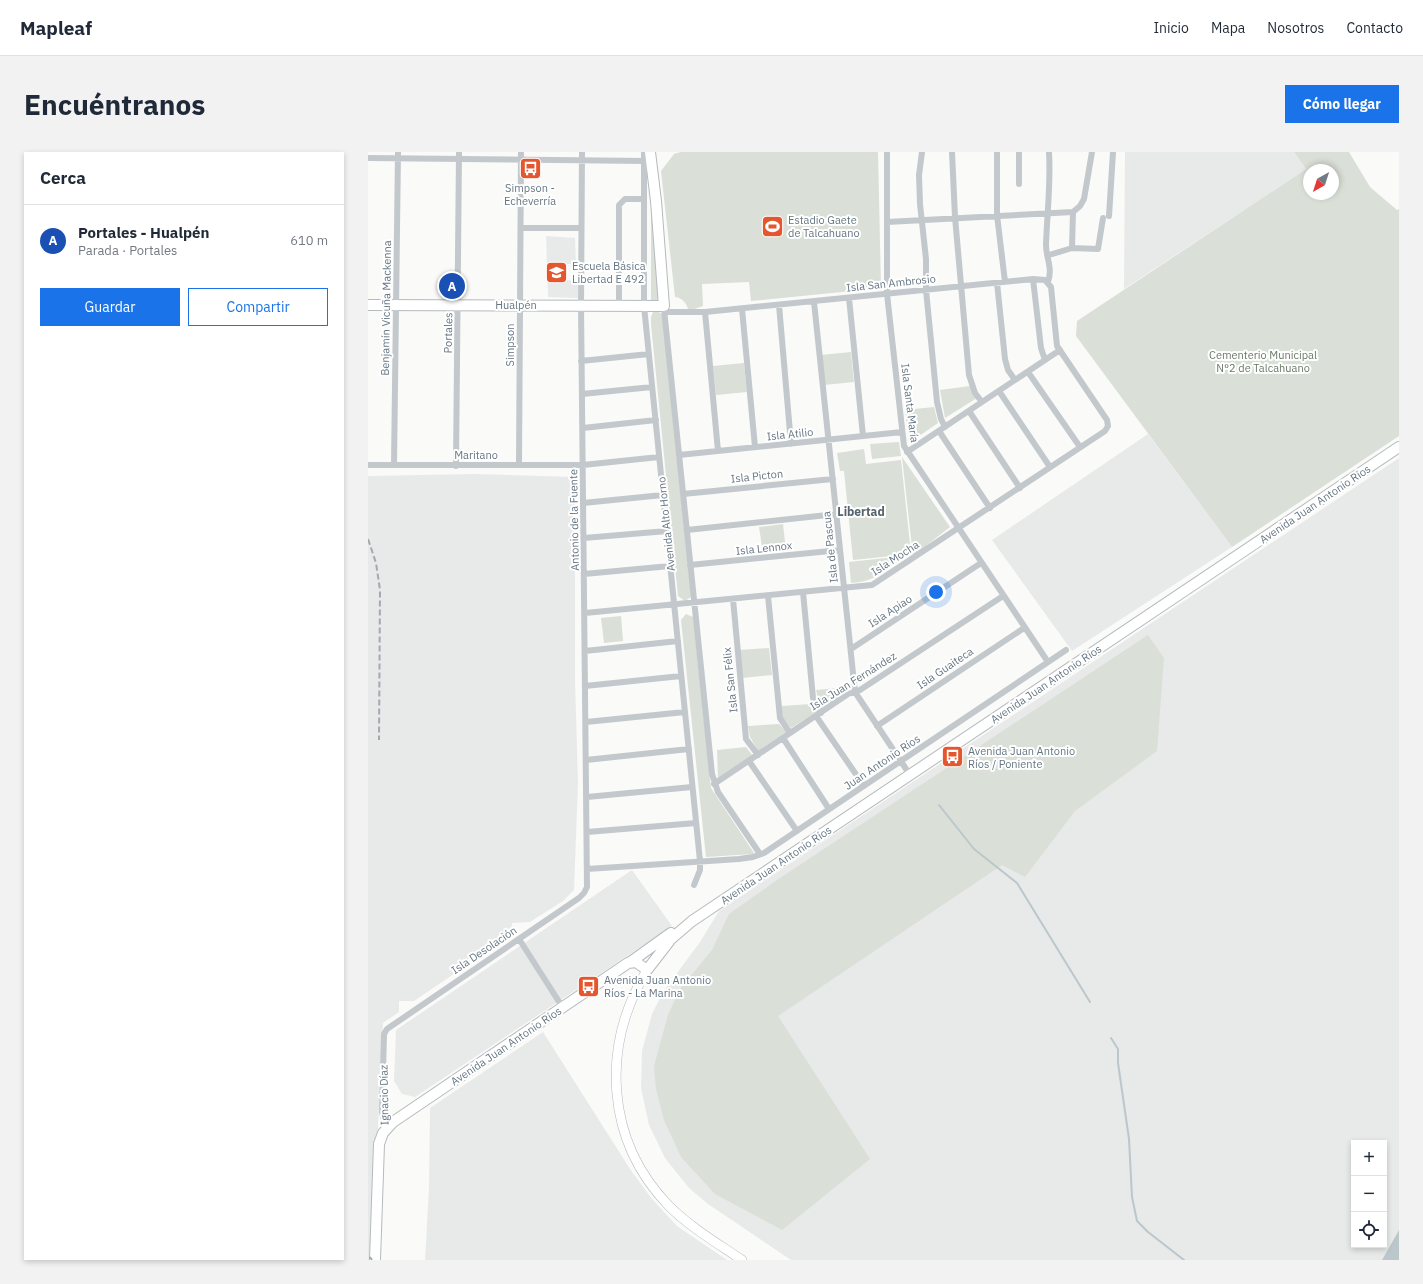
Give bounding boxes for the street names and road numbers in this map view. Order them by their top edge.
street label: Benjamín Vicuña Mackenna [378,240,394,376]
street label: Isla San Ambrosio [846,271,936,295]
street label: Hualpén [495,298,537,312]
street label: Portales [441,312,455,354]
street label: Simpson [503,324,517,366]
street label: Isla Santa María [898,363,922,443]
street label: Isla Atilio [766,425,814,443]
street label: Maritano [454,448,498,462]
street label: Avenida Juan Antonio Ríos [1257,462,1373,546]
street label: Isla Picton [730,466,784,486]
street label: Antonio de la Fuente [566,469,582,571]
street label: Avenida Alto Horno [654,476,678,572]
street label: Isla de Pascua [819,511,841,583]
street label: Isla Mocha [869,537,922,579]
street label: Isla Lennox [735,538,793,558]
street label: Isla Apiao [865,592,915,630]
street label: Avenida Juan Antonio Ríos [988,642,1104,726]
street label: Isla Guaiteca [914,644,976,692]
street label: Isla San Félix [720,646,740,713]
street label: Isla Juan Fernández [807,649,899,713]
street label: Juan Antonio Ríos [841,731,923,793]
street label: Avenida Juan Antonio Ríos [718,823,834,907]
street label: Isla Desolación [449,923,519,977]
street label: Avenida Juan Antonio Ríos [448,1004,564,1088]
street label: Ignacio Díaz [376,1065,392,1125]

